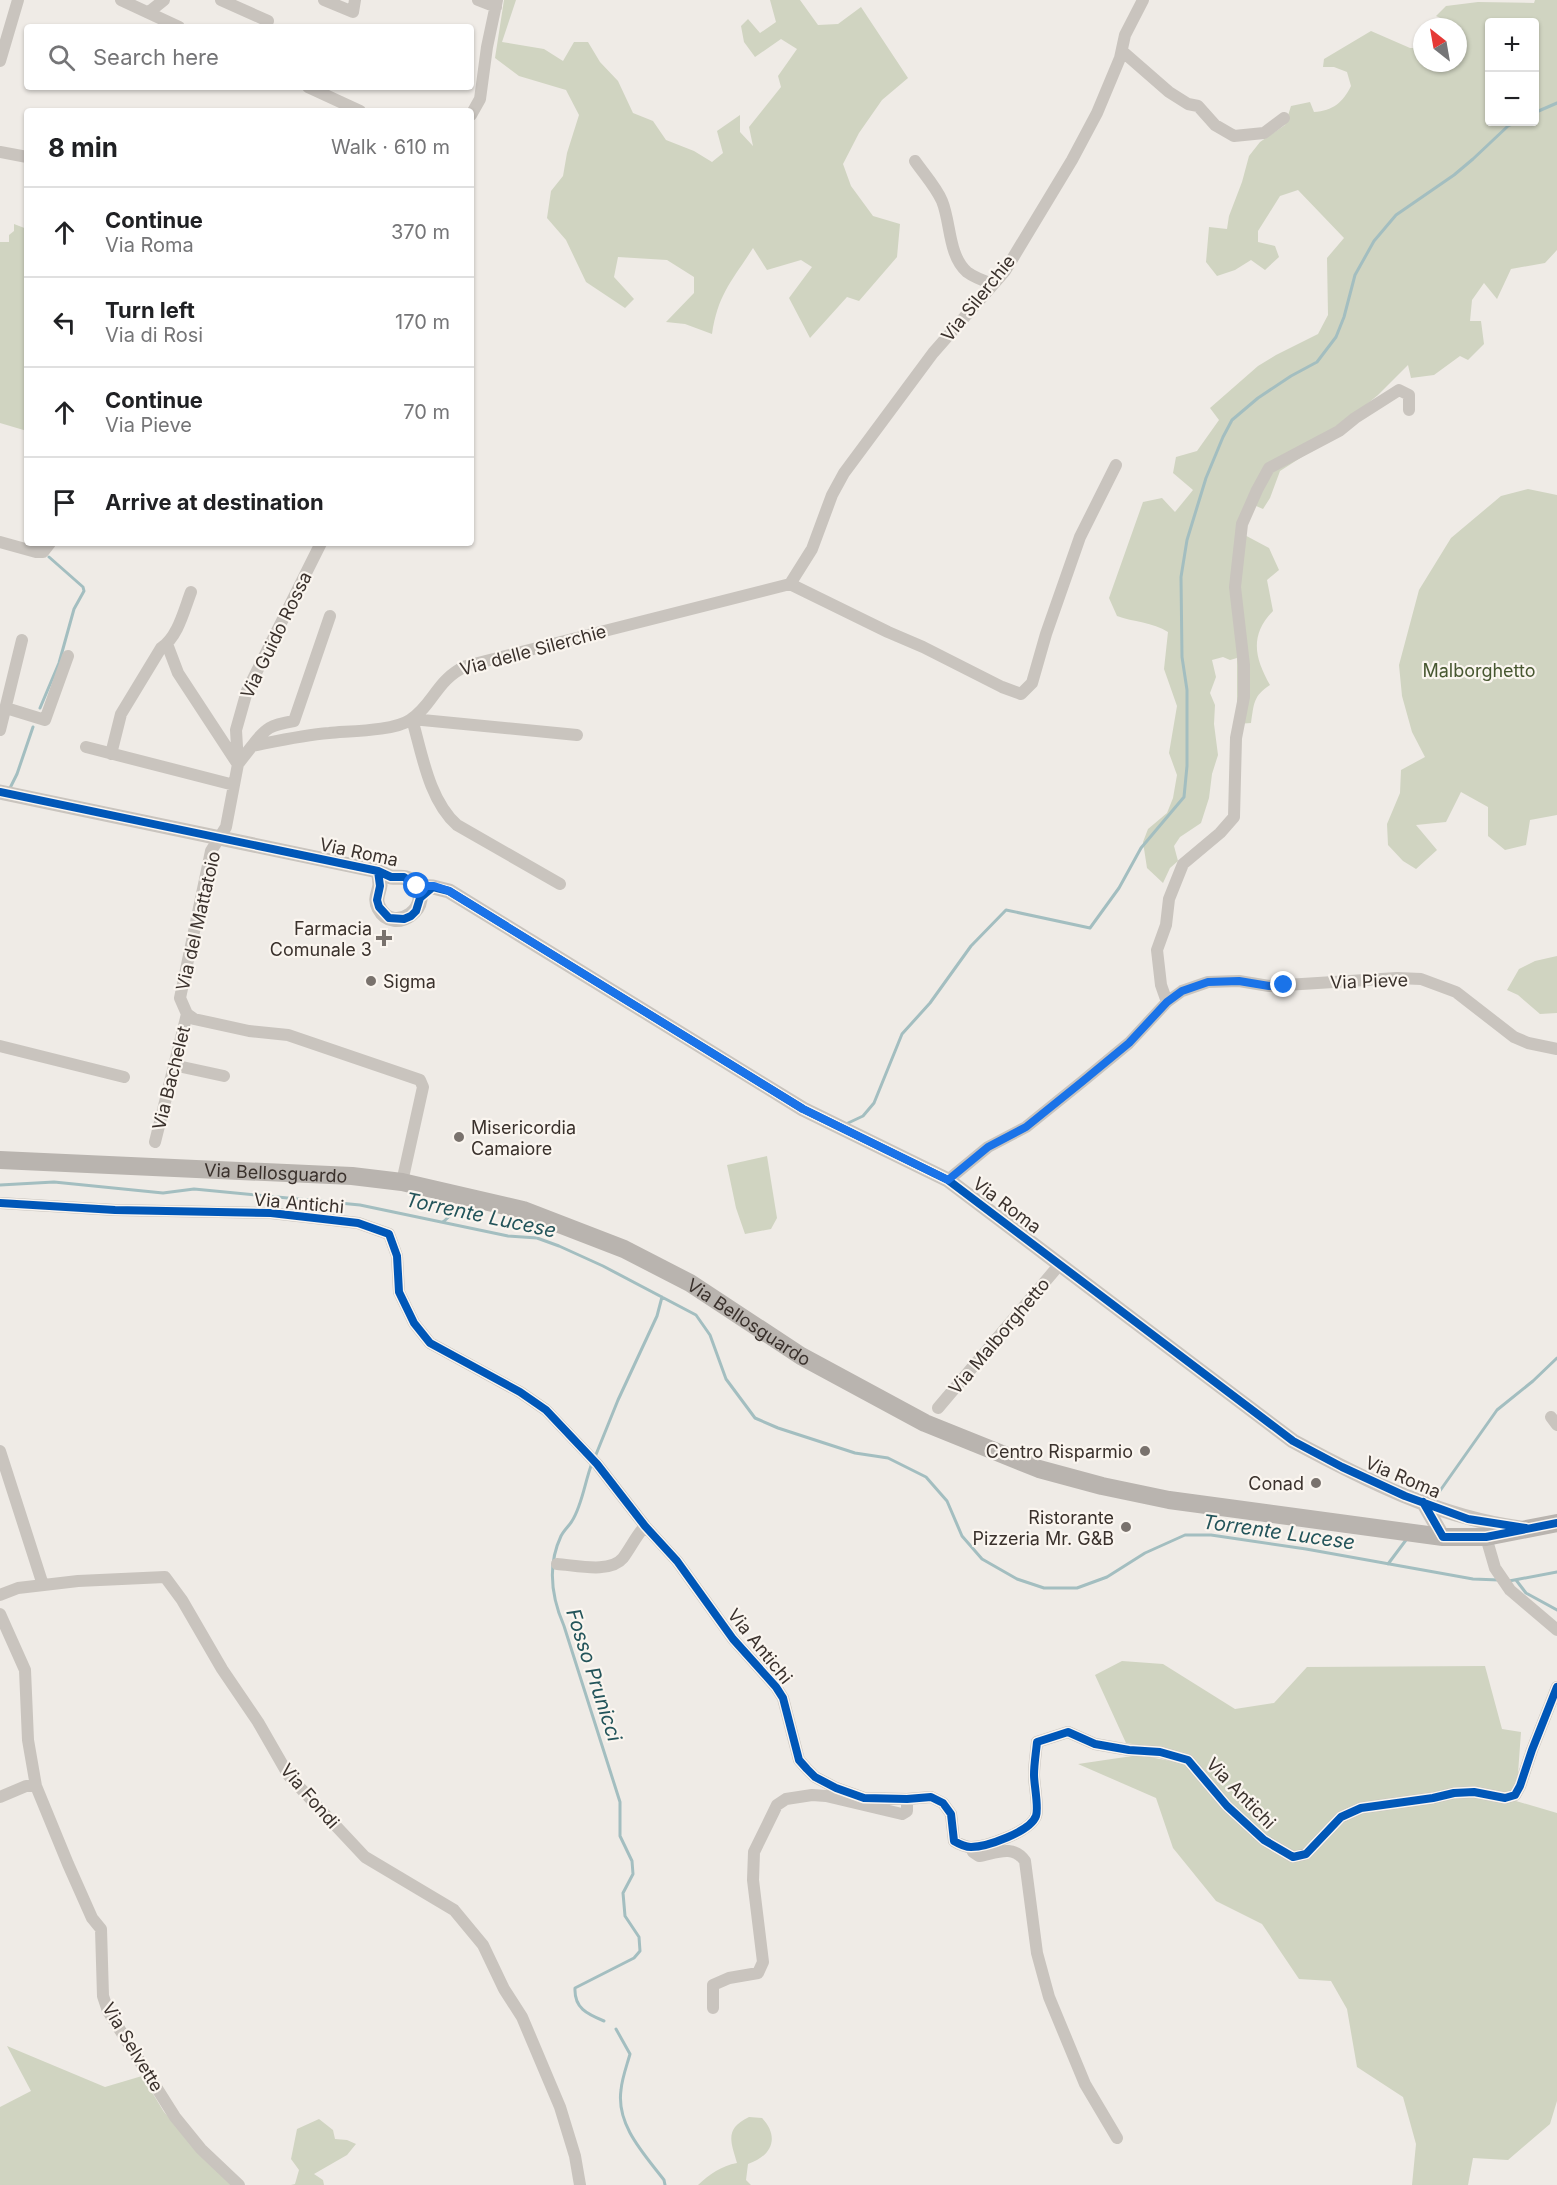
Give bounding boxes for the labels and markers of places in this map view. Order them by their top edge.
place label: Farmacia Comunale 3 [270,918,372,960]
marker: Farmacia Comunale 3 [377,931,391,945]
place label: Sigma [383,971,436,992]
marker: Sigma [364,974,378,988]
place label: Misericordia Camaiore [471,1117,576,1159]
marker: Misericordia Camaiore [452,1130,466,1144]
place label: Centro Risparmio [986,1441,1133,1462]
marker: Centro Risparmio [1138,1444,1152,1458]
place label: Conad [1248,1473,1304,1494]
marker: Conad [1309,1476,1323,1490]
place label: Ristorante Pizzeria Mr. G&B [972,1507,1114,1549]
marker: Ristorante Pizzeria Mr. G&B [1119,1520,1133,1534]

